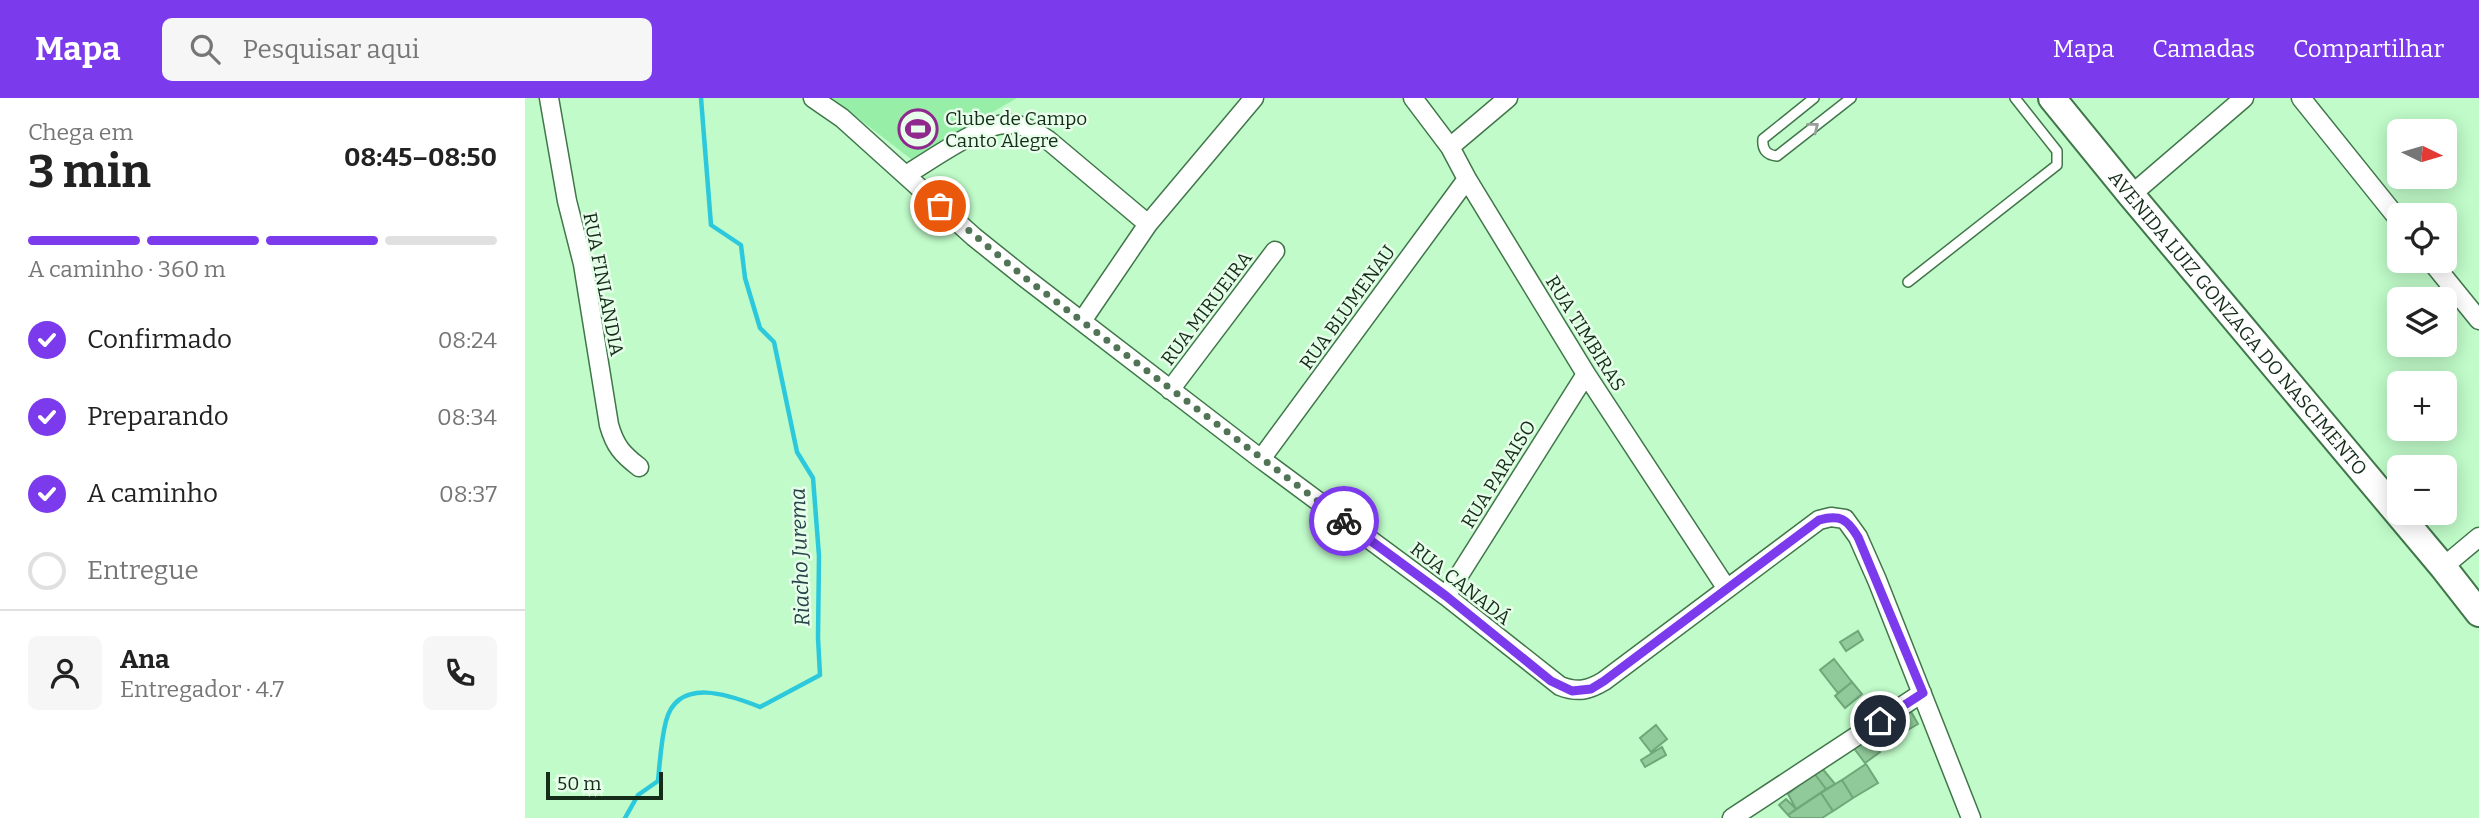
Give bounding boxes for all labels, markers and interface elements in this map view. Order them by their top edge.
search box [162,18,652,81]
text: Mapa [35,29,120,69]
icon: search [186,30,224,68]
text: Pesquisar aqui [242,34,420,65]
text: Mapa [2053,35,2114,63]
text: Camadas [2152,35,2255,63]
text: Compartilhar [2293,35,2444,63]
place label: Clube de Campo Canto Alegre [945,107,1087,152]
sports icon: Clube de Campo Canto Alegre [897,108,939,150]
text: Chega em [28,118,133,146]
north arrow [2387,119,2457,189]
map controls [2387,119,2457,525]
one-way arrow [1806,122,1819,135]
text: 08:45–08:50 [344,142,497,173]
text: 3 min [28,144,151,199]
street label: AVENIDA LUIZ GONZAGA DO NASCIMENTO [2104,166,2372,480]
pin [910,176,970,236]
icon: bag [921,187,959,225]
button: locate [2387,203,2457,273]
street label: RUA FINLANDIA [578,210,629,358]
street label: RUA BLUMENAU [1295,241,1400,374]
street label: RUA MIRUEIRA [1156,246,1257,370]
text: A caminho · 360 m [28,255,226,283]
street label: RUA TIMBIRAS [1541,271,1630,395]
button: layers [2387,287,2457,357]
icon: check [28,321,66,359]
text: Confirmado [87,324,232,355]
text: 08:24 [438,326,497,354]
button: + [2387,371,2457,441]
icon: check [28,398,66,436]
text: Preparando [87,401,229,432]
text: 08:34 [437,403,497,431]
street label: RUA PARAISO [1456,416,1541,532]
button: − [2387,455,2457,525]
icon: check [28,475,66,513]
text: A caminho [87,478,218,509]
text: 08:37 [439,480,497,508]
courier [1309,486,1379,556]
water label: Riacho Jurema [785,487,815,627]
icon: bike [1325,502,1363,540]
street label: RUA CANADÁ [1406,537,1516,630]
text: Entregue [87,555,199,586]
button: person [28,636,102,710]
button: phone [423,636,497,710]
text: Ana [120,644,170,675]
text: Entregador · 4.7 [120,675,284,703]
pin [1850,691,1910,751]
icon: home [1861,702,1899,740]
scale bar [546,769,663,801]
text: 50 m [557,772,601,795]

